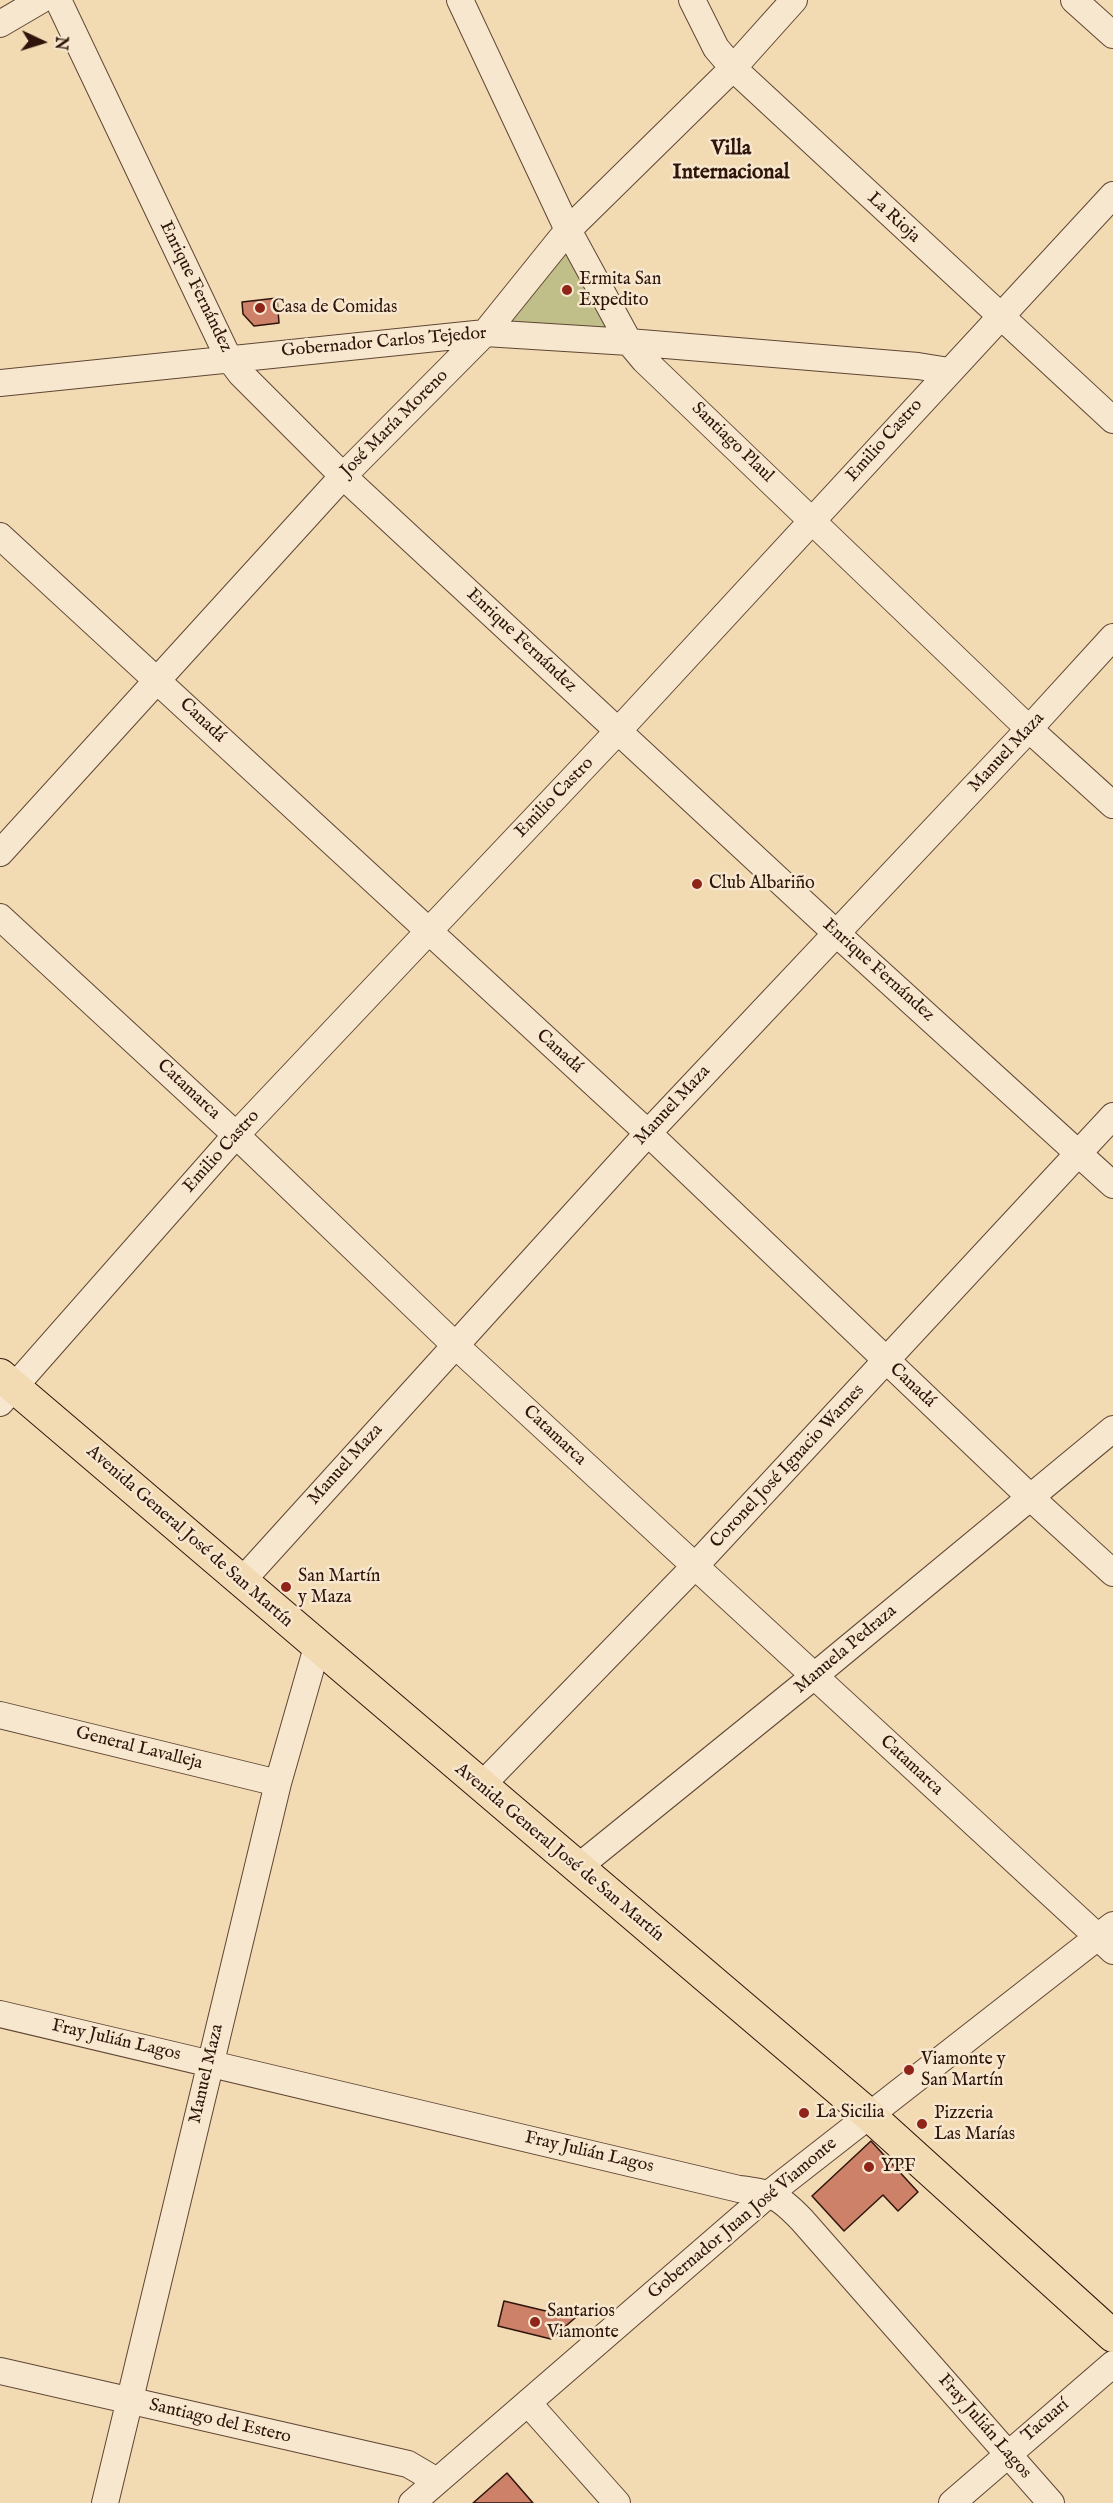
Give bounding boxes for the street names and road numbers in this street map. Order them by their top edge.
street label: La Rioja [862,188,924,248]
street label: Enrique Fernández [154,218,236,356]
street label: Gobernador Carlos Tejedor [280,323,488,363]
street label: José María Moreno [337,366,453,482]
street label: Emilio Castro [842,395,928,487]
street label: Santiago Plaul [686,398,778,488]
street label: Enrique Fernández [461,584,581,698]
street label: Canadá [174,694,230,748]
street label: Manuel Maza [965,709,1049,797]
street label: Emilio Castro [511,753,599,843]
street label: Enrique Fernández [818,915,938,1027]
street label: Canadá [531,1025,587,1079]
street label: Catamarca [152,1055,224,1125]
street label: Manuel Maza [631,1062,715,1150]
street label: Emilio Castro [179,1106,265,1198]
street label: Canadá [884,1359,940,1413]
street label: Coronel José Ignacio Warnes [706,1381,870,1553]
street label: Catamarca [518,1401,590,1471]
street label: Manuel Maza [304,1420,388,1510]
street label: Avenida General José de San Martín [81,1441,297,1633]
street label: Manuela Pedraza [790,1601,902,1699]
street label: General Lavalleja [73,1723,205,1775]
street label: Catamarca [875,1731,947,1801]
street label: Avenida General José de San Martín [450,1759,668,1947]
street label: Fray Julián Lagos [49,2016,183,2066]
street label: Manuel Maza [185,2022,229,2126]
street label: Fray Julián Lagos [522,2128,656,2178]
street label: Gobernador Juan José Viamonte [644,2134,842,2304]
street label: Fray Julián Lagos [933,2370,1035,2484]
street label: Santiago del Estero [147,2395,293,2449]
street label: Tacuarí [1018,2395,1074,2447]

